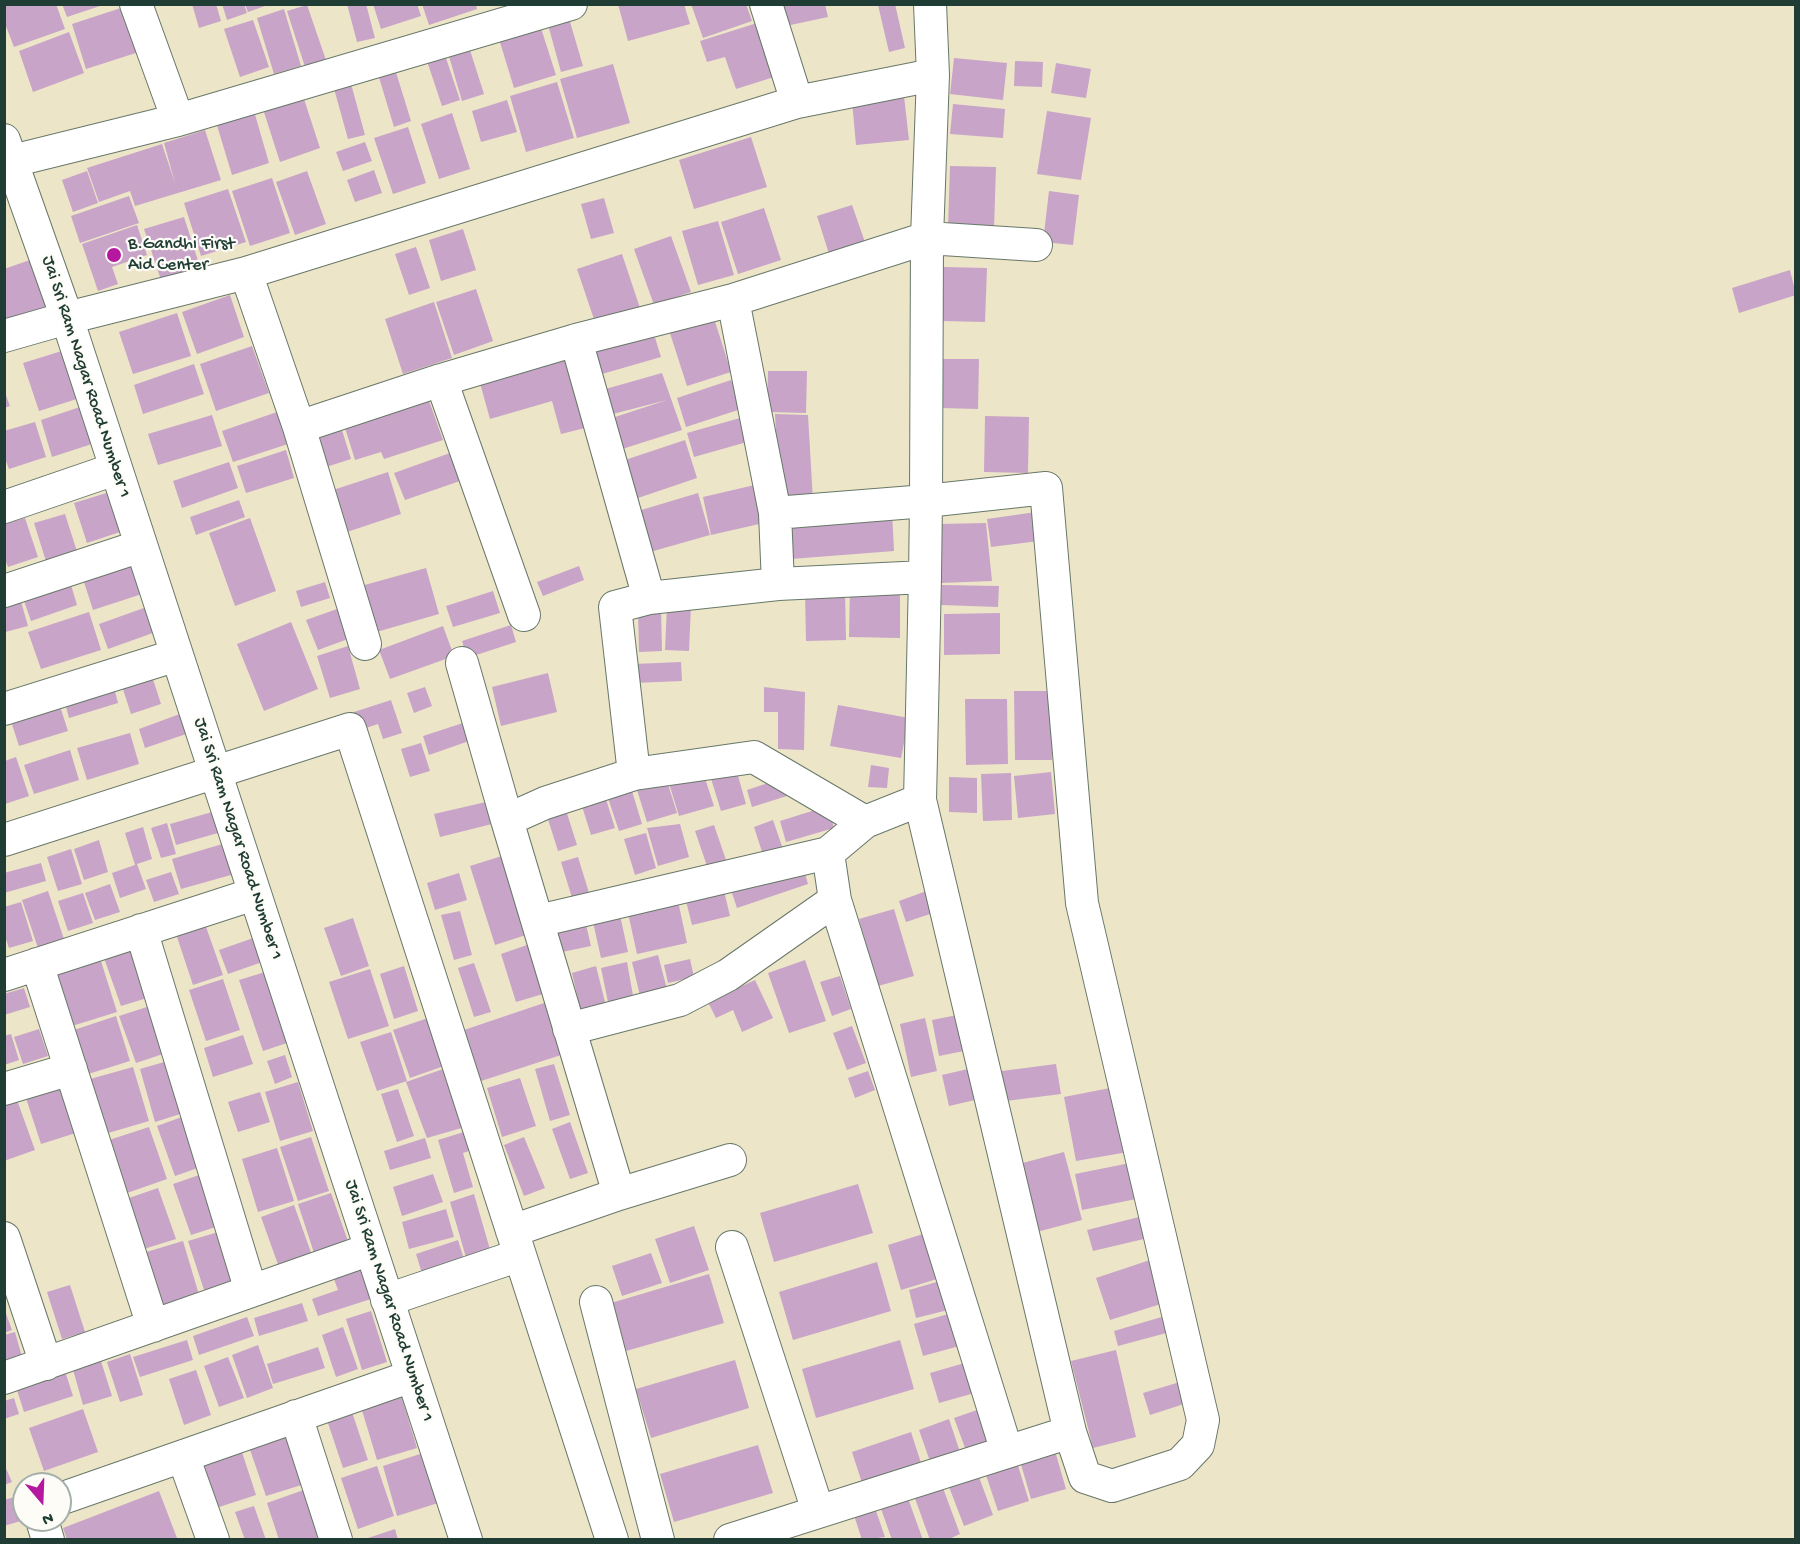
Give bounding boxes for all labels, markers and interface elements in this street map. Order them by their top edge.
place label: B.Gandhi First Aid Center [128,234,235,276]
marker: B.Gandhi First Aid Center [105,246,123,264]
street label: Jai Sri Ram Nagar Road Number 1 [36,253,134,501]
street label: Jai Sri Ram Nagar Road Number 1 [188,715,286,963]
street label: Jai Sri Ram Nagar Road Number 1 [339,1177,437,1425]
north arrow [12,1472,72,1532]
text: N [39,1507,55,1528]

